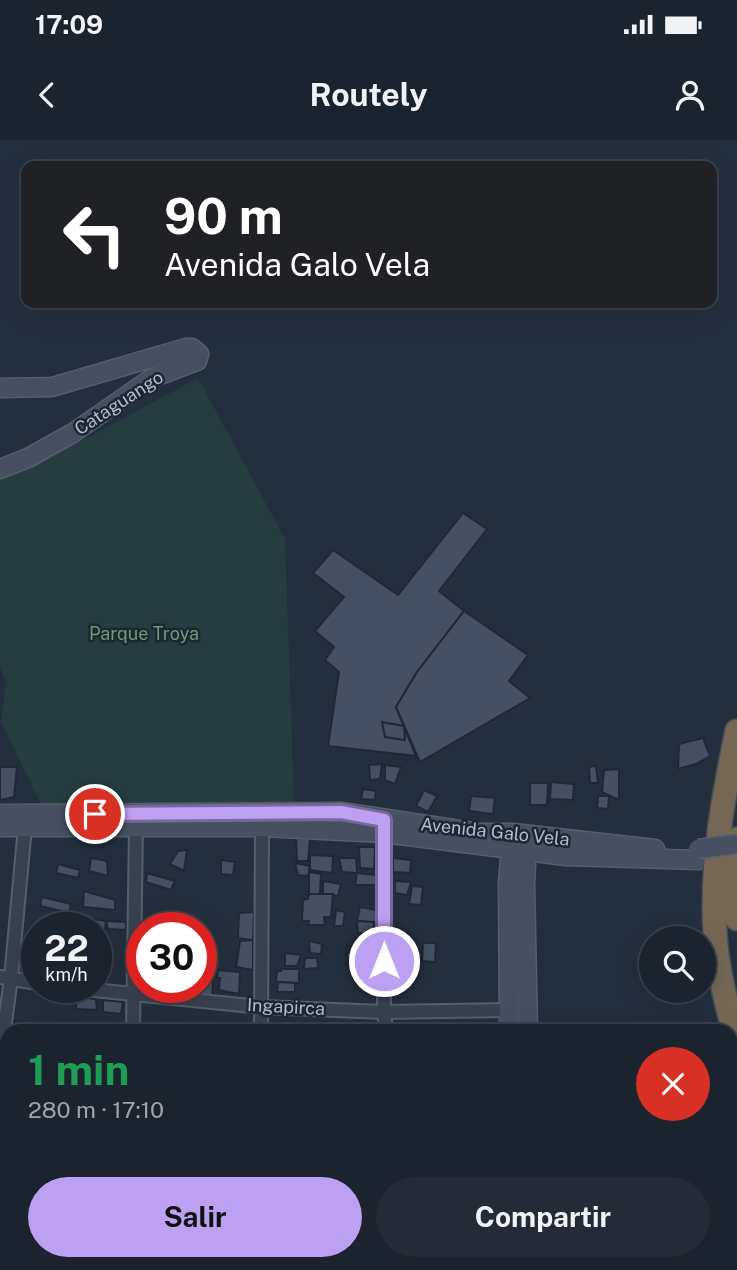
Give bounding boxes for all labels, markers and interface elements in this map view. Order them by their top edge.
text: 17:09 [35,9,103,40]
icon: back [28,76,66,114]
text: Routely [310,76,428,113]
icon: person [671,76,709,114]
text: 90 m [164,187,283,245]
icon: left [49,189,140,280]
text: Avenida Galo Vela [164,246,430,283]
street label: Cataguango [70,366,167,439]
park label: Parque Troya [89,623,199,644]
pin [65,784,125,844]
icon: arrive [76,795,114,833]
street label: Avenida Galo Vela [420,813,571,850]
speed limit sign: 30 [126,912,217,1003]
position arrow [347,924,421,998]
map controls [639,926,716,1003]
button: search [639,926,716,1003]
text: 22 [44,928,89,969]
text: km/h [45,964,88,985]
street label: Ingapirca [246,994,326,1019]
text: 1 min [28,1045,129,1094]
button: close [636,1047,710,1121]
text: 280 m · 17:10 [28,1096,164,1123]
button: Salir [28,1177,362,1257]
button: Compartir [376,1177,710,1257]

